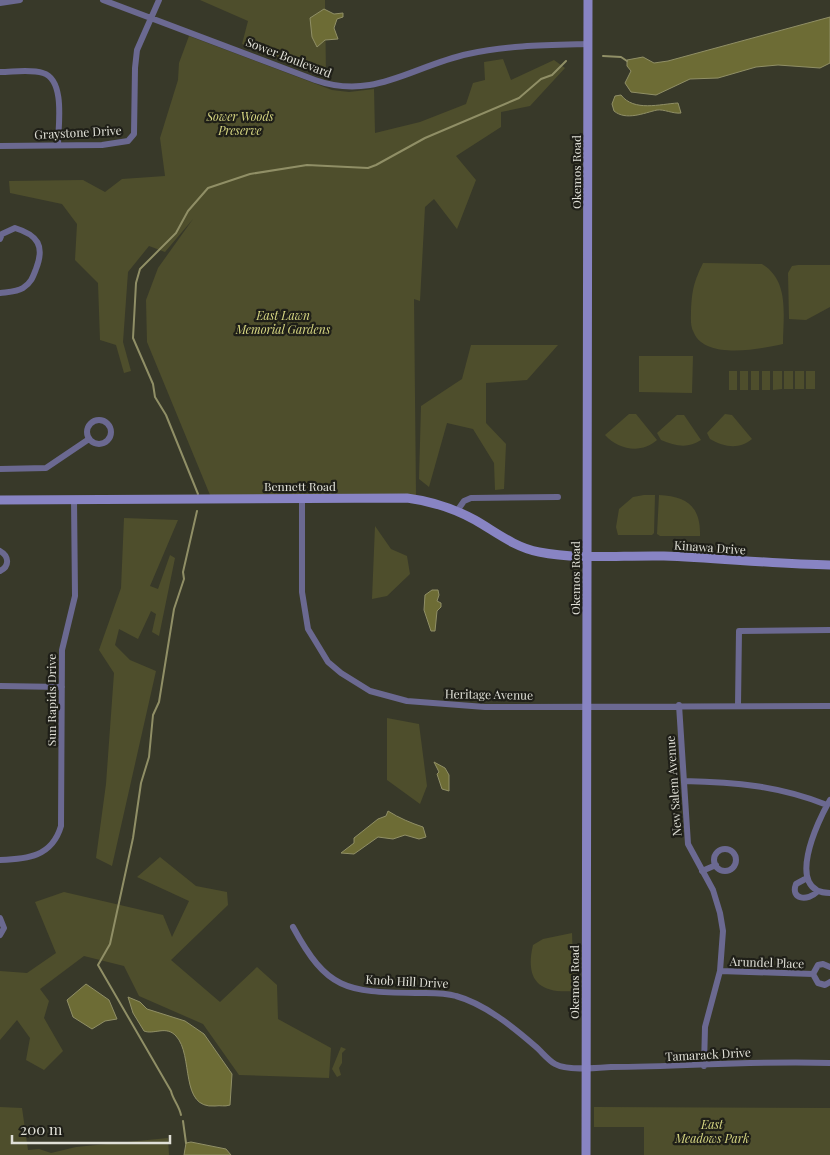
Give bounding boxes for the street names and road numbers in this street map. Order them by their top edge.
street label: Sower Boulevard [244,33,334,81]
street label: Graystone Drive [34,122,122,142]
street label: Okemos Road [568,135,584,209]
street label: Bennett Road [264,478,336,494]
street label: Kinawa Drive [674,537,746,557]
street label: Okemos Road [567,541,583,615]
street label: Sun Rapids Drive [43,654,59,746]
street label: Heritage Avenue [445,685,533,703]
street label: New Salem Avenue [662,735,684,837]
street label: Okemos Road [566,945,582,1019]
street label: Arundel Place [728,953,805,971]
street label: Knob Hill Drive [365,971,449,991]
street label: Tamarack Drive [665,1044,751,1064]

